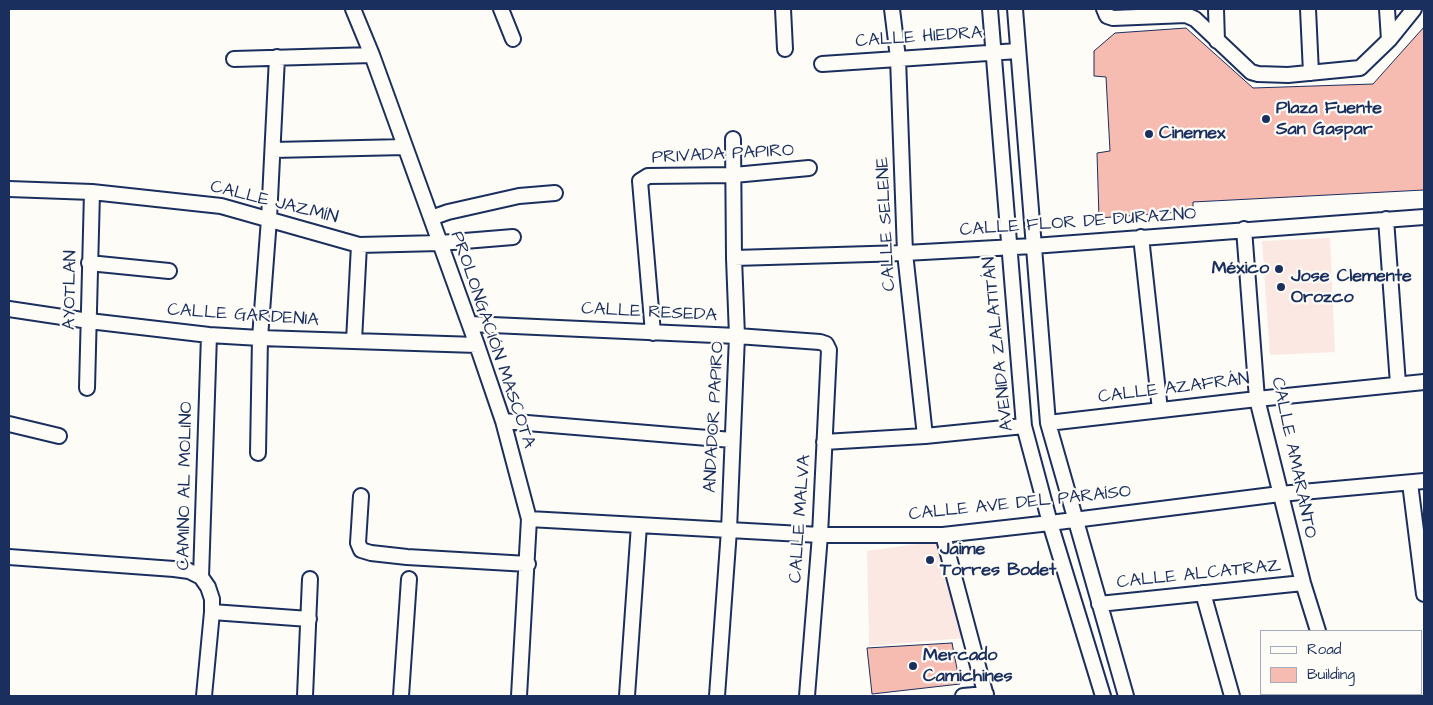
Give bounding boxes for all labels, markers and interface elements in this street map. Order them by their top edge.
street label: CALLE HIEDRA [855,23,983,53]
place label: Plaza Fuente San Gaspar [1276,98,1382,140]
marker: Plaza Fuente San Gaspar [1260,113,1272,125]
place label: Cinemex [1159,123,1225,145]
marker: Cinemex [1143,128,1155,140]
street label: PRIVADA PAPIRO [651,140,795,170]
street label: CALLE SELENE [873,156,901,292]
street label: CALLE JAZMÍN [208,177,340,229]
street label: CALLE FLOR DE DURAZNO [959,204,1197,242]
street label: PROLONGACIÓN MASCOTA [445,229,539,451]
street label: AYOTLAN [60,250,82,330]
street label: AVENIDA ZALATITÁN [979,256,1019,432]
place label: México [1212,258,1269,280]
marker: México [1273,263,1285,275]
place label: Jose Clemente Orozco [1291,266,1412,308]
marker: Jose Clemente Orozco [1275,281,1287,293]
street label: CALLE RESEDA [581,299,717,327]
street label: CALLE GARDENIA [167,300,319,332]
street label: ANDADOR PAPIRO [700,341,730,493]
street label: CALLE AZAFRÁN [1097,369,1251,409]
street label: CALLE AMARANTO [1265,376,1321,540]
street label: CAMINO AL MOLINO [174,401,198,571]
street label: CALLE MALVA [786,454,816,584]
street label: CALLE AVE DEL PARAÍSO [908,482,1132,526]
place label: Jaime Torres Bodet [940,539,1056,582]
marker: Jaime Torres Bodet [924,554,936,566]
street label: CALLE ALCATRAZ [1116,556,1282,594]
legend [1260,630,1423,695]
text: Road [1307,639,1341,660]
place label: Mercado Camichines [923,645,1012,688]
marker: Mercado Camichines [907,660,919,672]
text: Building [1307,664,1355,685]

